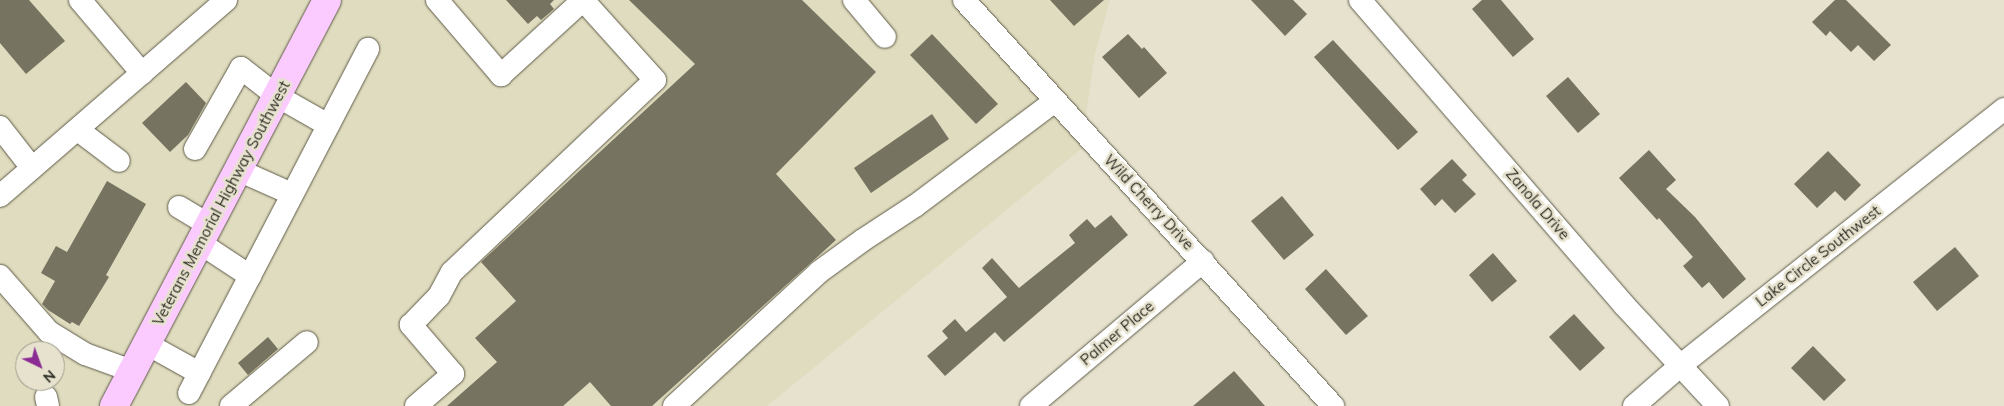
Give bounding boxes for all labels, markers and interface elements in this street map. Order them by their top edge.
street label: Veterans Memorial Highway Southwest [149,78,293,328]
street label: Wild Cherry Drive [1100,151,1198,253]
street label: Zanola Drive [1502,165,1574,243]
street label: Lake Circle Southwest [1752,202,1884,310]
street label: Palmer Place [1077,297,1157,369]
north arrow [15,341,65,391]
text: N [39,366,59,387]

